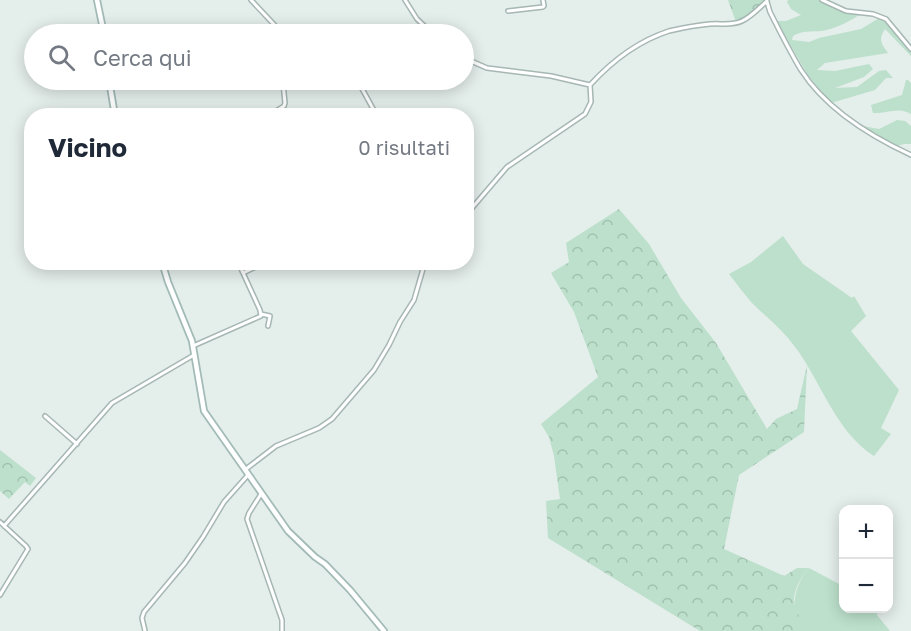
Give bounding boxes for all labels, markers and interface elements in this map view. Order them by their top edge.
search box [24,24,474,90]
icon: search [45,41,78,74]
text: Cerca qui [93,44,192,71]
text: Vicino [48,132,127,163]
text: 0 risultati [358,135,450,159]
map controls [839,505,893,613]
button: + [839,505,893,559]
button: − [839,559,893,613]

